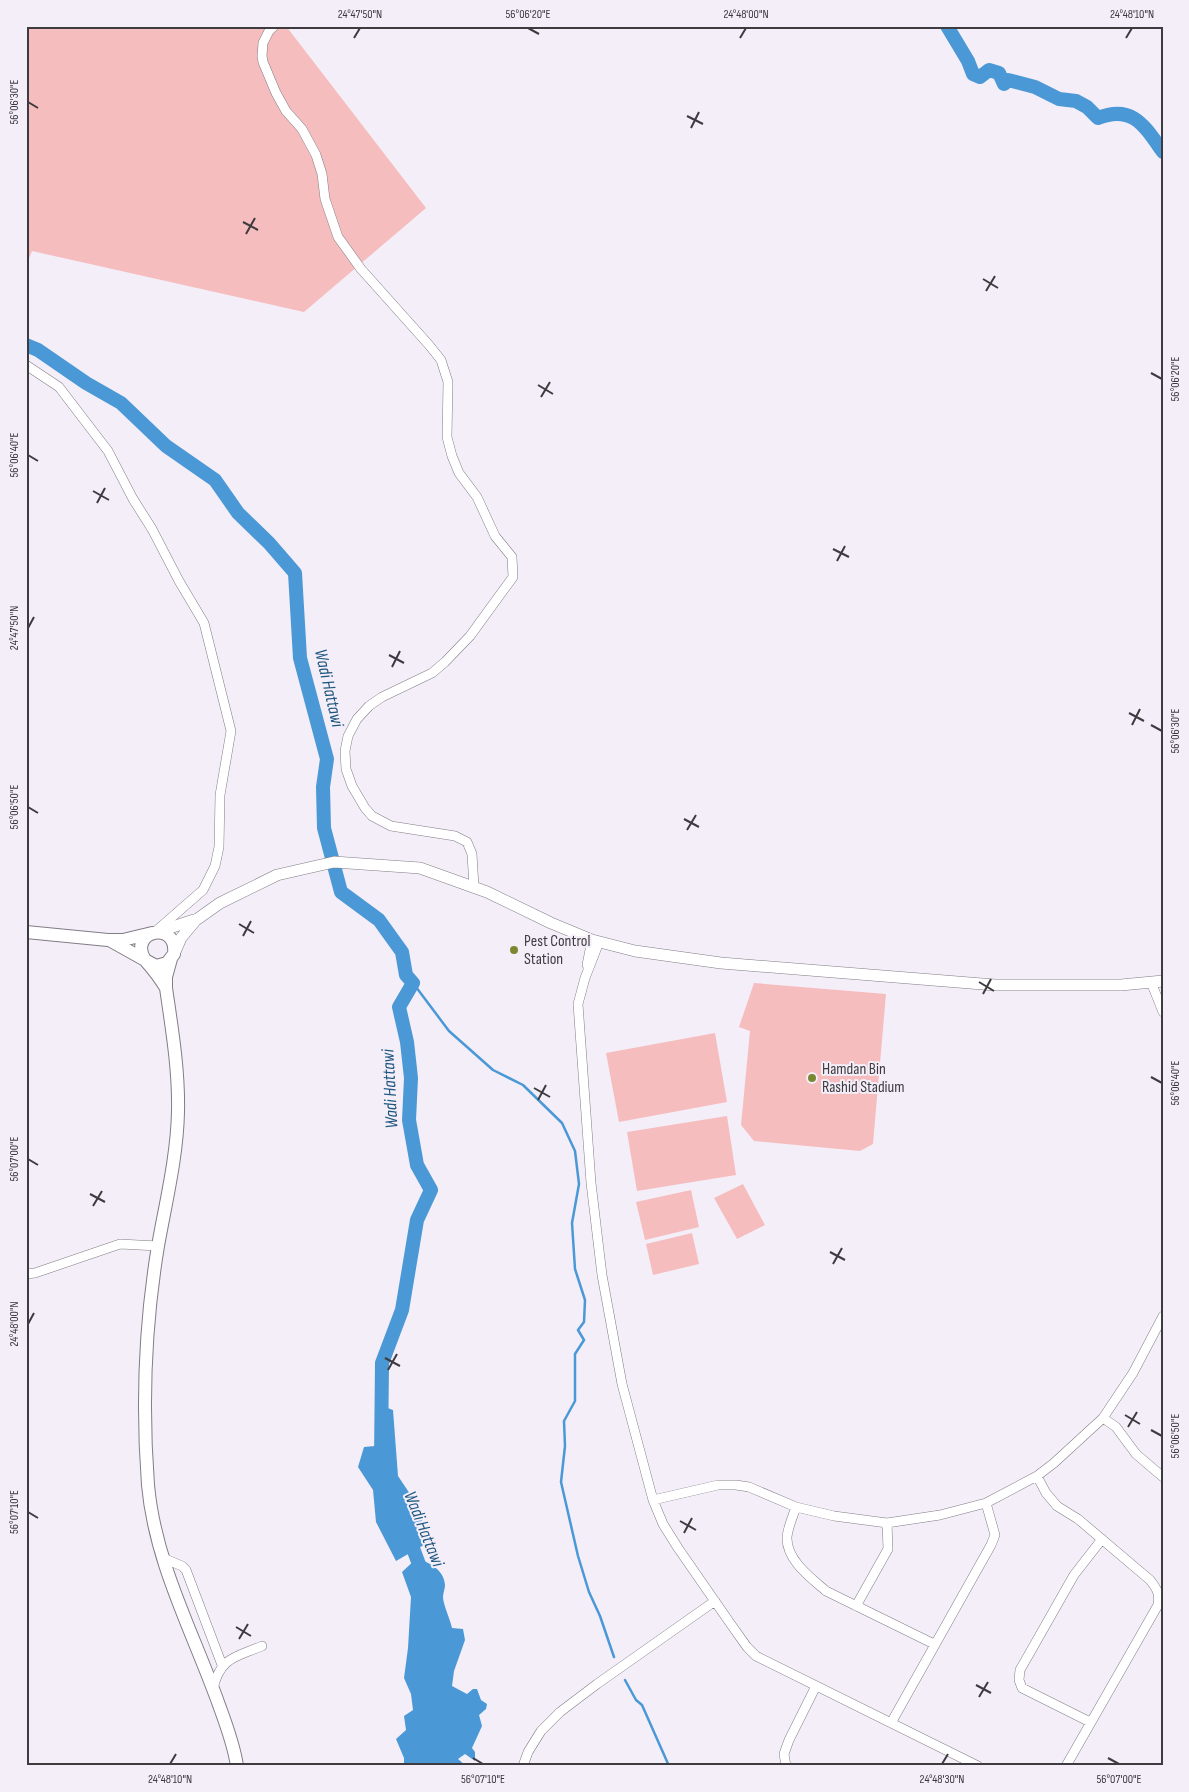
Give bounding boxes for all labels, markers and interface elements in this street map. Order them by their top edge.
text: 24°47'50"N [338,7,382,22]
text: 56°06'20"E [506,7,550,22]
text: 24°48'00"N [723,7,769,22]
text: 24°48'10"N [1110,7,1154,22]
text: 56°06'30"E [7,79,22,124]
text: 56°06'20"E [1168,357,1183,401]
text: 56°06'40"E [7,432,22,477]
text: 24°47'50"N [7,606,22,650]
water label: Wadi Hattawi [310,647,348,730]
text: 56°06'30"E [1168,708,1183,753]
text: 56°06'50"E [7,785,22,829]
place label: Pest Control Station [524,932,590,969]
marker: Pest Control Station [508,944,520,956]
water label: Wadi Hattawi [377,1048,403,1129]
place label: Hamdan Bin Rashid Stadium [822,1060,905,1097]
text: 56°06'40"E [1168,1060,1183,1105]
marker: Hamdan Bin Rashid Stadium [806,1072,818,1084]
text: 56°07'00"E [7,1136,22,1182]
text: 24°48'00"N [7,1301,22,1347]
text: 56°06'50"E [1168,1414,1183,1458]
water label: Wadi Hattawi [399,1488,449,1570]
text: 56°07'10"E [7,1490,22,1534]
text: 24°48'10"N [148,1772,192,1787]
text: 56°07'10"E [461,1772,505,1787]
text: 24°48'30"N [920,1772,964,1787]
text: 56°07'00"E [1096,1772,1142,1787]

